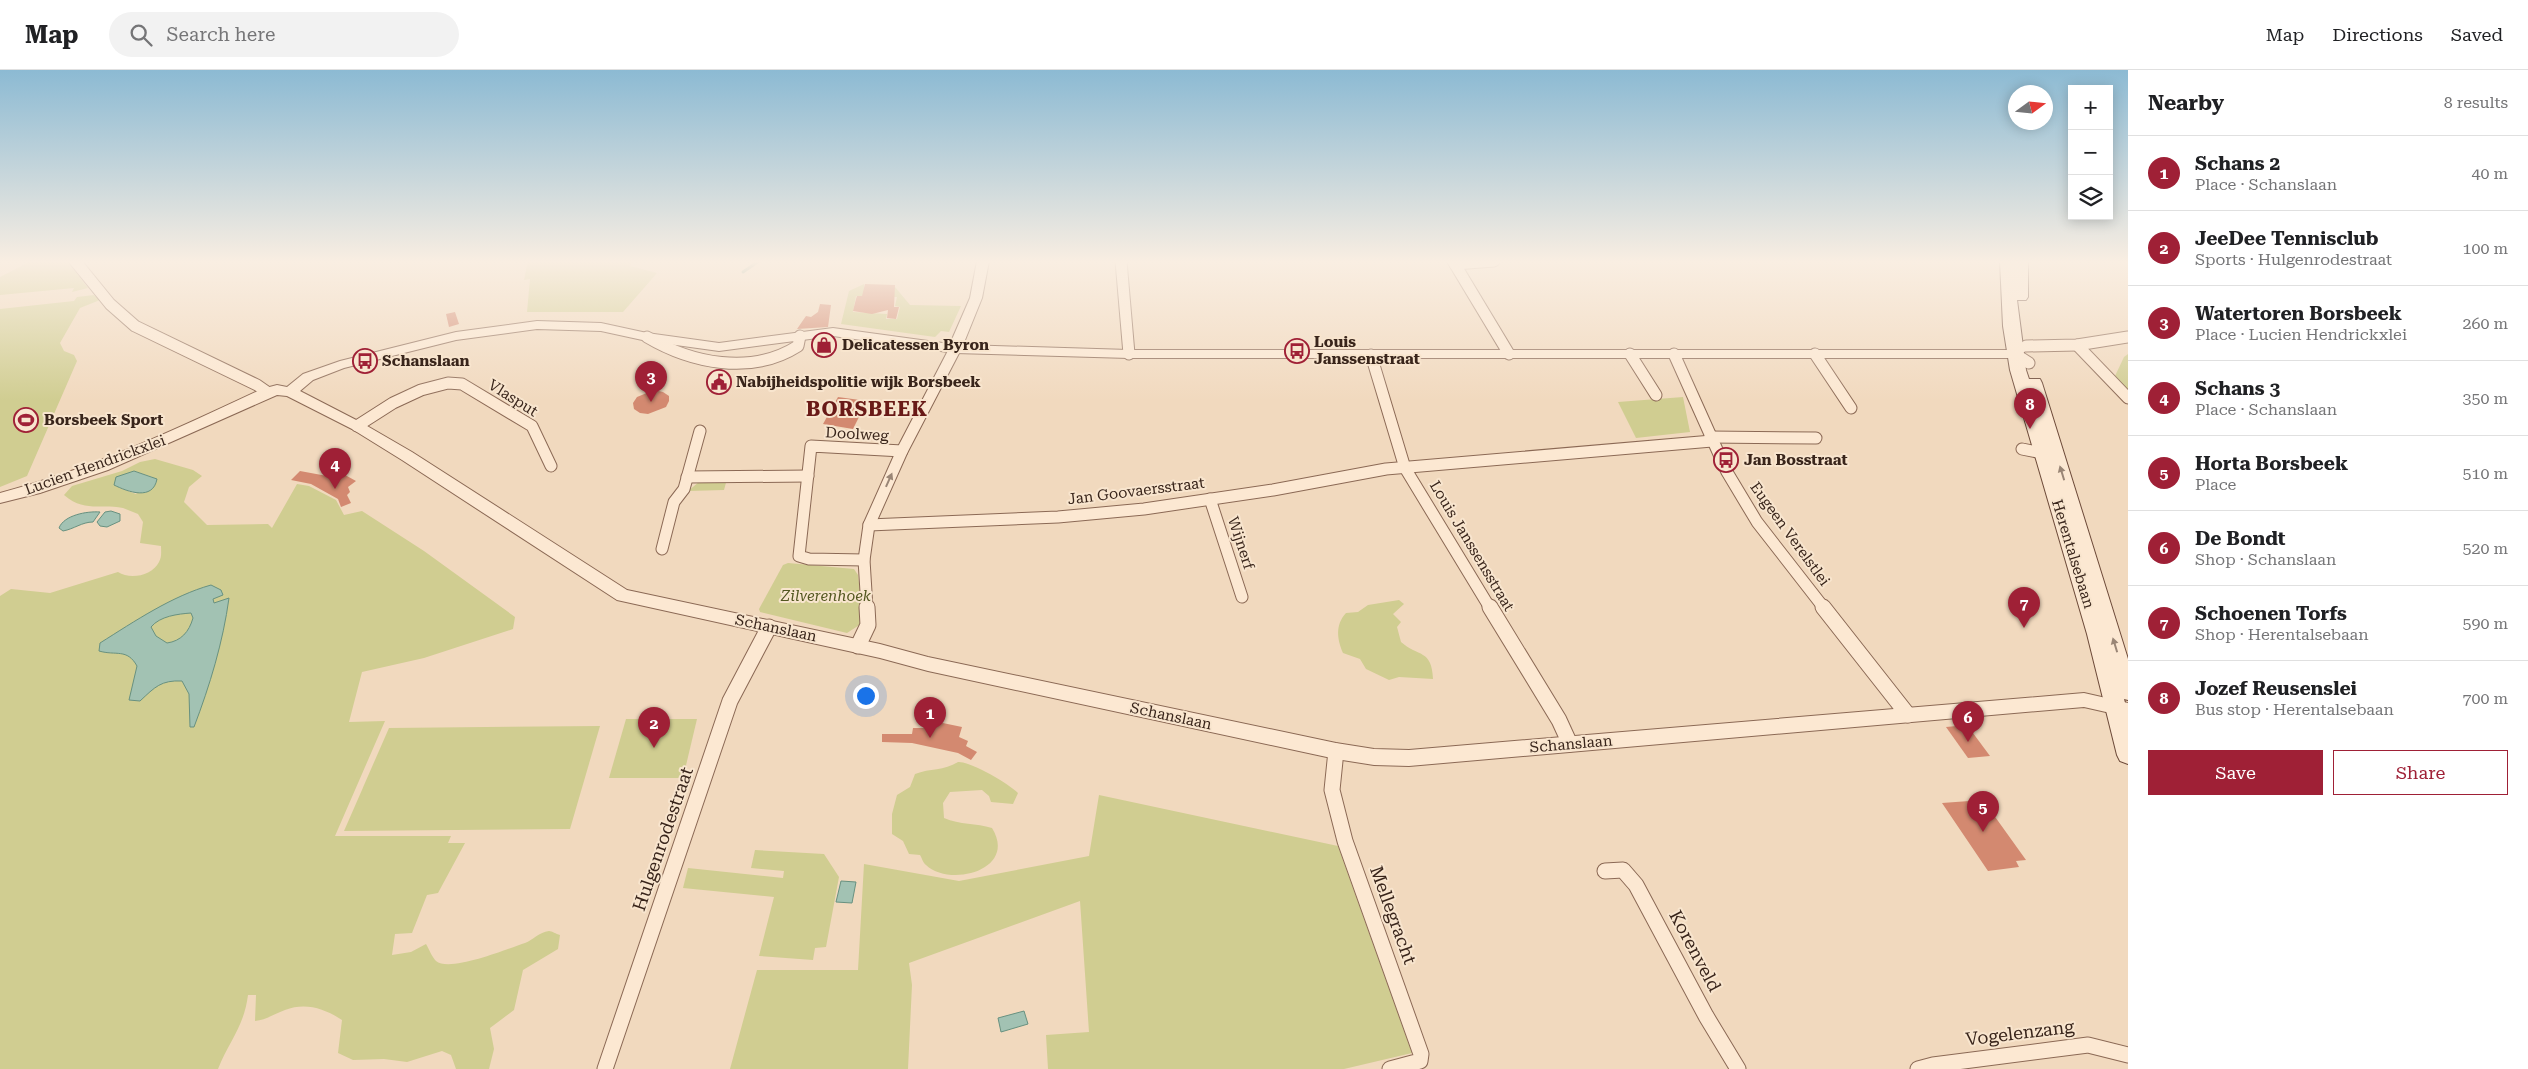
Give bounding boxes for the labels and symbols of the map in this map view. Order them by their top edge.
north arrow [2008,85,2053,130]
shop icon: Delicatessen Byron [811,332,837,358]
place label: Louis Janssenstraat [1314,333,1420,368]
place label: Delicatessen Byron [842,336,989,354]
bus stop icon: Louis Janssenstraat [1284,338,1310,364]
bus stop icon: Schanslaan [352,348,378,374]
place label: Schanslaan [382,352,470,370]
pin: 3 [635,361,667,402]
public building icon: Nabijheidspolitie wijk Borsbeek [706,369,732,395]
place label: Nabijheidspolitie wijk Borsbeek [736,373,981,391]
street label: Vlasput [485,376,542,420]
pin: 8 [2014,388,2046,429]
district label: BORSBEEK [806,397,928,421]
sports icon: Borsbeek Sport [13,407,39,433]
place label: Borsbeek Sport [44,411,163,429]
street label: Doolweg [825,423,890,445]
street label: Lucien Hendrickxlei [22,431,168,499]
bus stop icon: Jan Bosstraat [1713,447,1739,473]
pin: 4 [319,448,351,489]
place label: Jan Bosstraat [1744,451,1848,469]
one-way arrow [2058,465,2066,480]
one-way arrow [885,473,893,488]
street label: Jan Goovaersstraat [1066,474,1206,508]
street label: Louis Janssensstraat [1426,478,1518,615]
street label: Eugeen Verelstlei [1746,479,1834,590]
street label: Herentalsebaan [2048,497,2098,611]
street label: Wijnerf [1224,514,1258,573]
park label: Zilverenhoek [780,587,872,605]
pin: 7 [2008,587,2040,628]
street label: Schanslaan [734,611,819,645]
one-way arrow [2110,637,2118,652]
your location [853,683,879,709]
pin: 1 [914,697,946,738]
street label: Schanslaan [1129,699,1214,733]
pin: 6 [1952,701,1984,742]
pin: 2 [638,707,670,748]
street label: Schanslaan [1529,731,1613,757]
street label: Hulgenrodestraat [628,764,697,914]
pin: 5 [1967,791,1999,832]
street label: Mellegracht [1366,863,1421,967]
street label: Korenveld [1665,906,1726,995]
street label: Vogelenzang [1964,1015,2076,1050]

